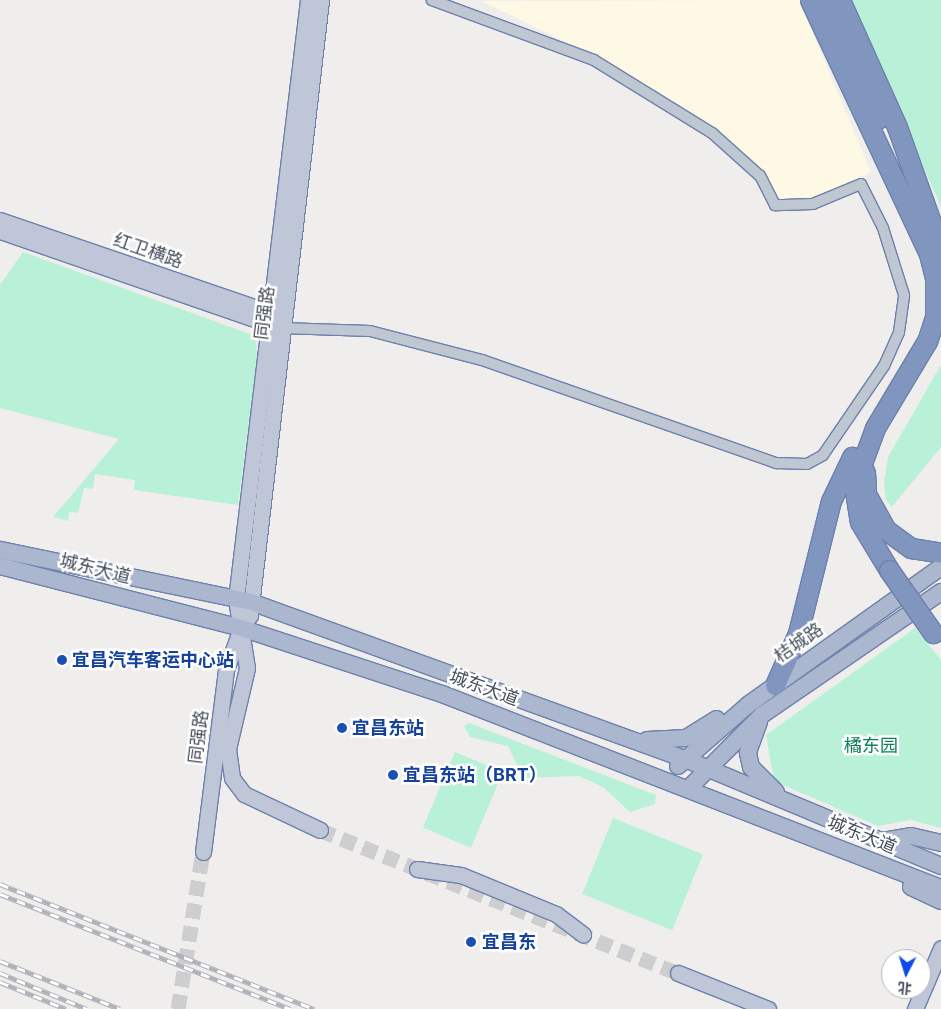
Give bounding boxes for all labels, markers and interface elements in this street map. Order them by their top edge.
street label: 红卫横路 [110,229,186,273]
street label: 同强路 [251,285,279,341]
street label: 城东大道 [57,550,133,588]
street label: 桔城路 [771,619,827,667]
place label: 宜昌汽车客运中心站 [72,649,234,671]
marker: 宜昌汽车客运中心站 [56,654,68,666]
street label: 城东大道 [446,666,522,710]
street label: 同强路 [185,709,213,765]
place label: 宜昌东站 [352,717,424,739]
marker: 宜昌东站 [336,722,348,734]
park label: 橘东园 [844,735,898,757]
place label: 宜昌东站（BRT） [403,764,547,786]
marker: 宜昌东站（BRT） [387,769,399,781]
street label: 城东大道 [825,812,899,858]
place label: 宜昌东 [482,931,536,953]
marker: 宜昌东 [464,935,478,949]
north arrow [881,949,931,999]
text: 北 [897,979,912,998]

